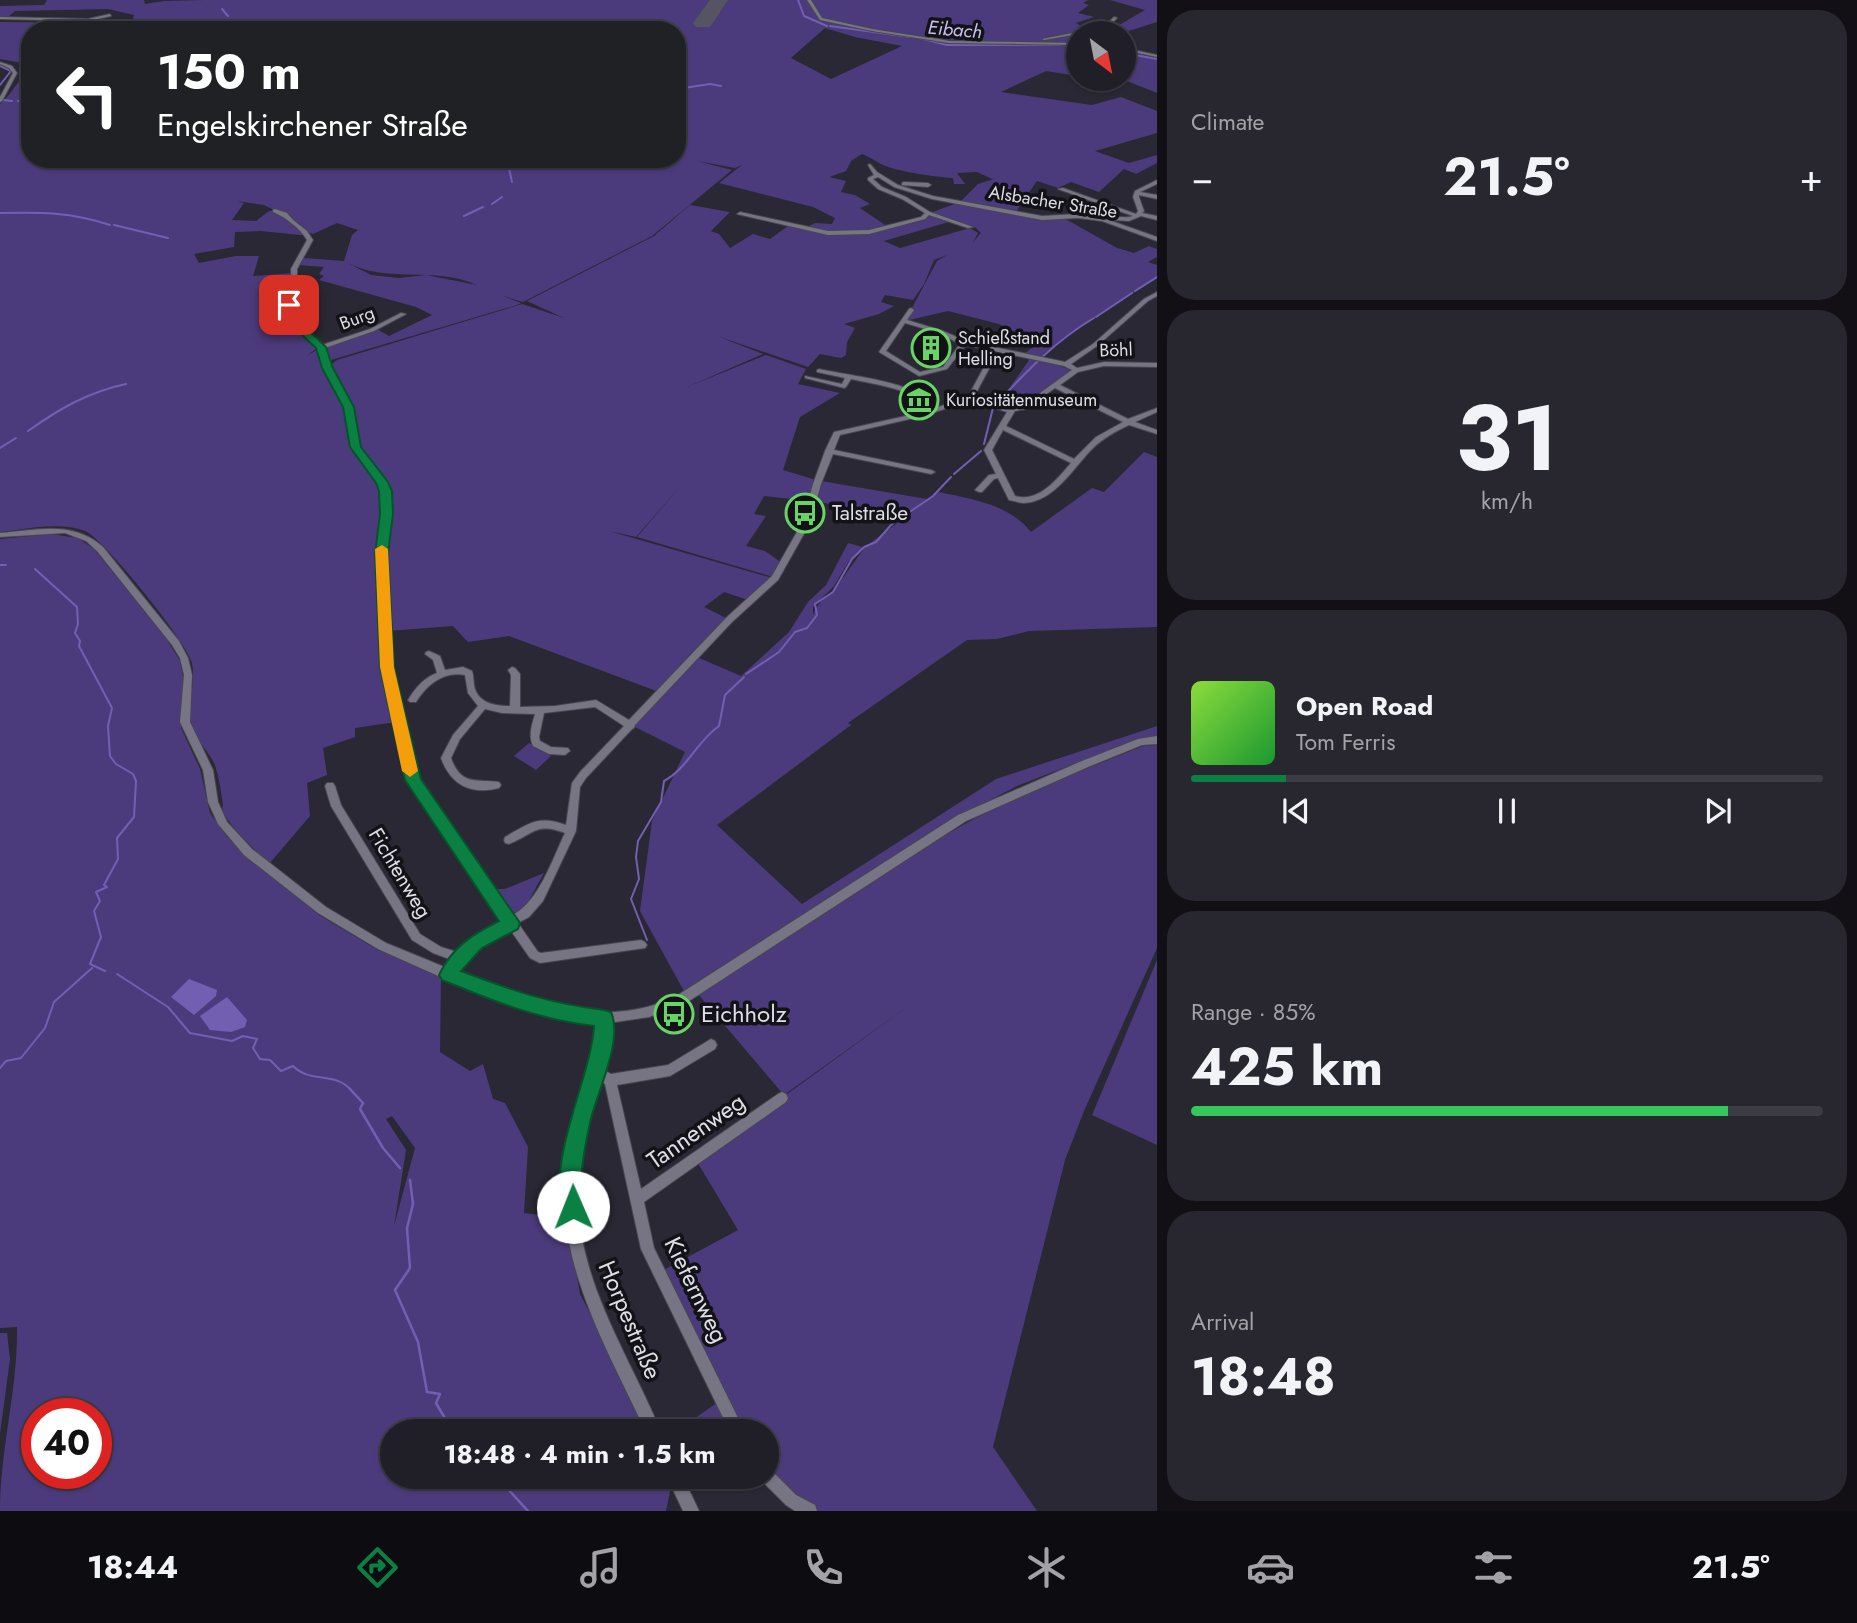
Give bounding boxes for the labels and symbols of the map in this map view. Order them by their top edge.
water label: Eibach [927,14,983,45]
north arrow [1066,21,1136,91]
street label: Alsbacher Straße [987,179,1119,225]
pin [259,275,319,335]
street label: Burg [336,299,378,337]
place label: Schießstand Helling [958,325,1050,372]
building icon: Schießstand Helling [910,327,952,369]
street label: Böhl [1099,336,1133,364]
museum icon: Kuriositätenmuseum [898,379,940,421]
place label: Kuriositätenmuseum [946,387,1097,413]
bus stop icon: Talstraße [784,492,826,534]
place label: Talstraße [832,498,908,528]
street label: Fichtenweg [361,822,439,924]
bus stop icon: Eichholz [653,993,695,1035]
place label: Eichholz [701,996,787,1031]
street label: Tannenweg [640,1084,752,1177]
position arrow [536,1170,610,1244]
street label: Kiefernweg [656,1231,737,1349]
street label: Horpestraße [590,1255,671,1384]
speed limit sign: 40 [21,1398,112,1489]

